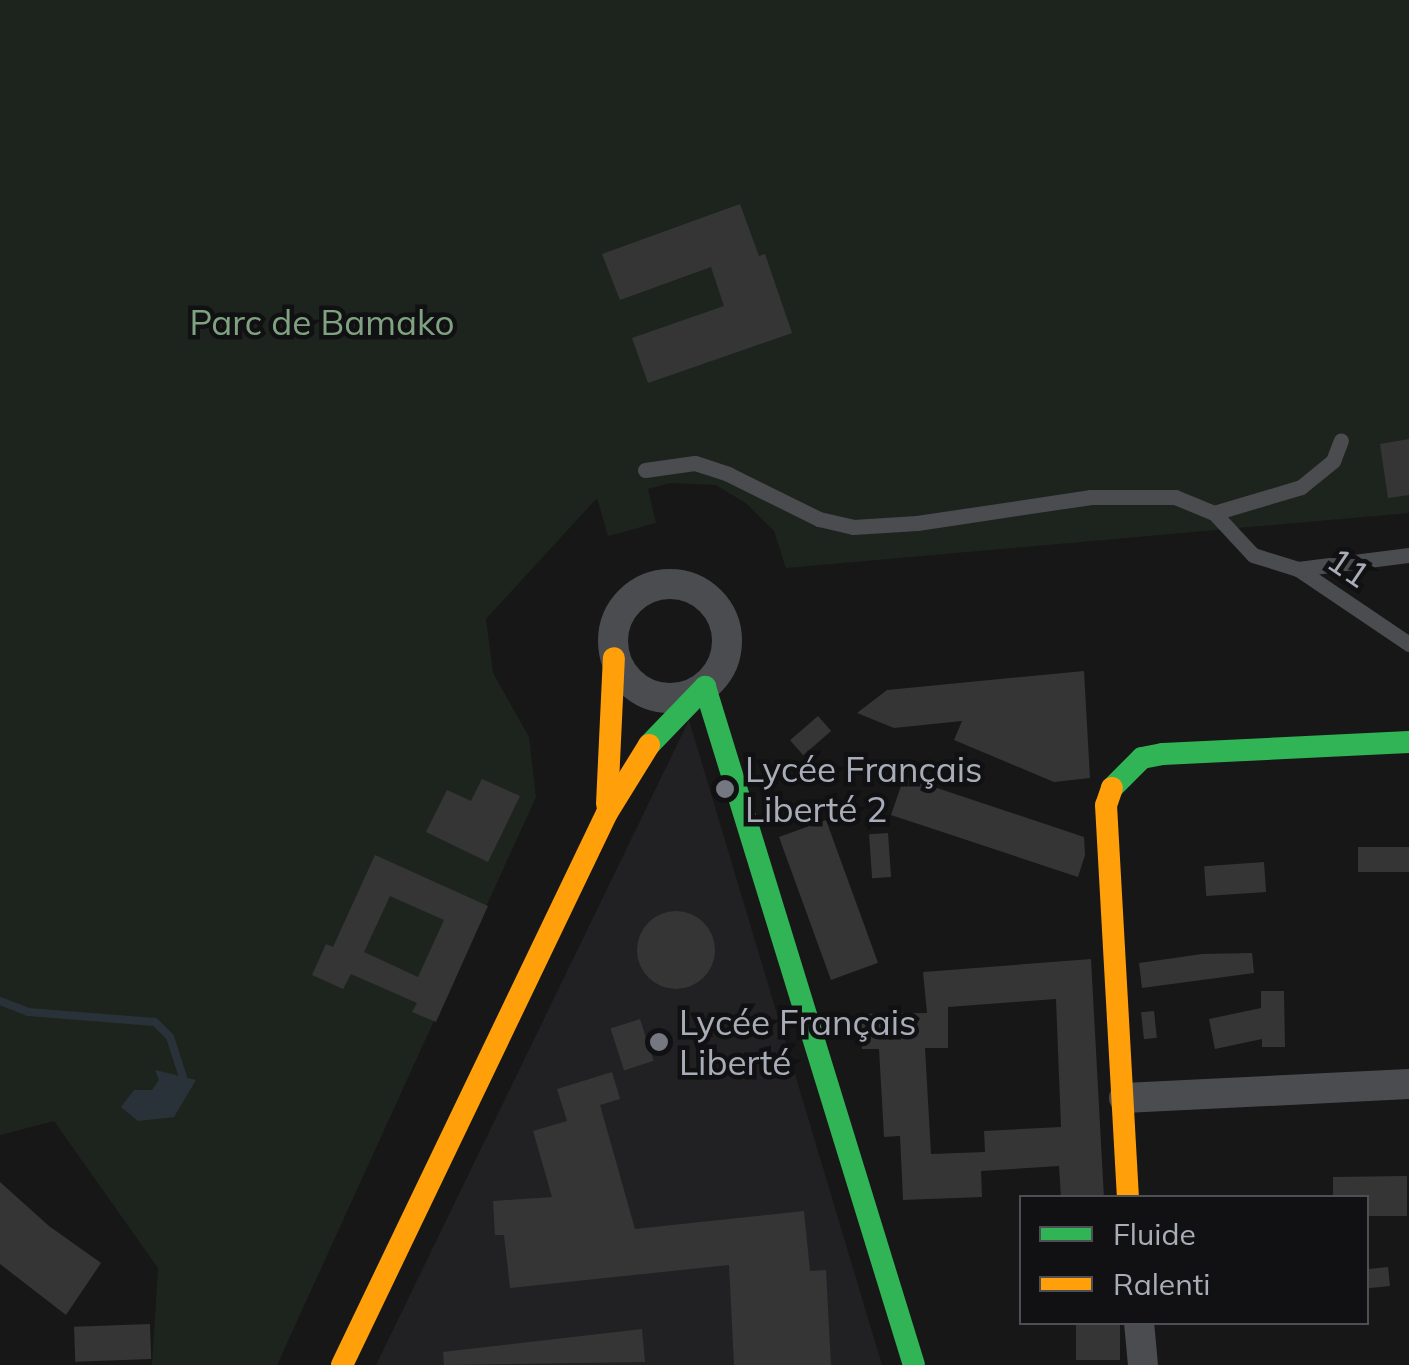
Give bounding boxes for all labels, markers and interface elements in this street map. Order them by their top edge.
park label: Parc de Bamako [189,301,455,343]
street label: 11 [1320,538,1378,596]
place label: Lycée Français Liberté 2 [745,748,982,830]
marker: Lycée Français Liberté 2 [714,778,736,800]
place label: Lycée Français Liberté [679,1001,916,1083]
marker: Lycée Français Liberté [648,1031,670,1053]
legend [1019,1195,1369,1325]
text: Fluide [1113,1215,1196,1253]
text: Ralenti [1113,1265,1210,1303]

